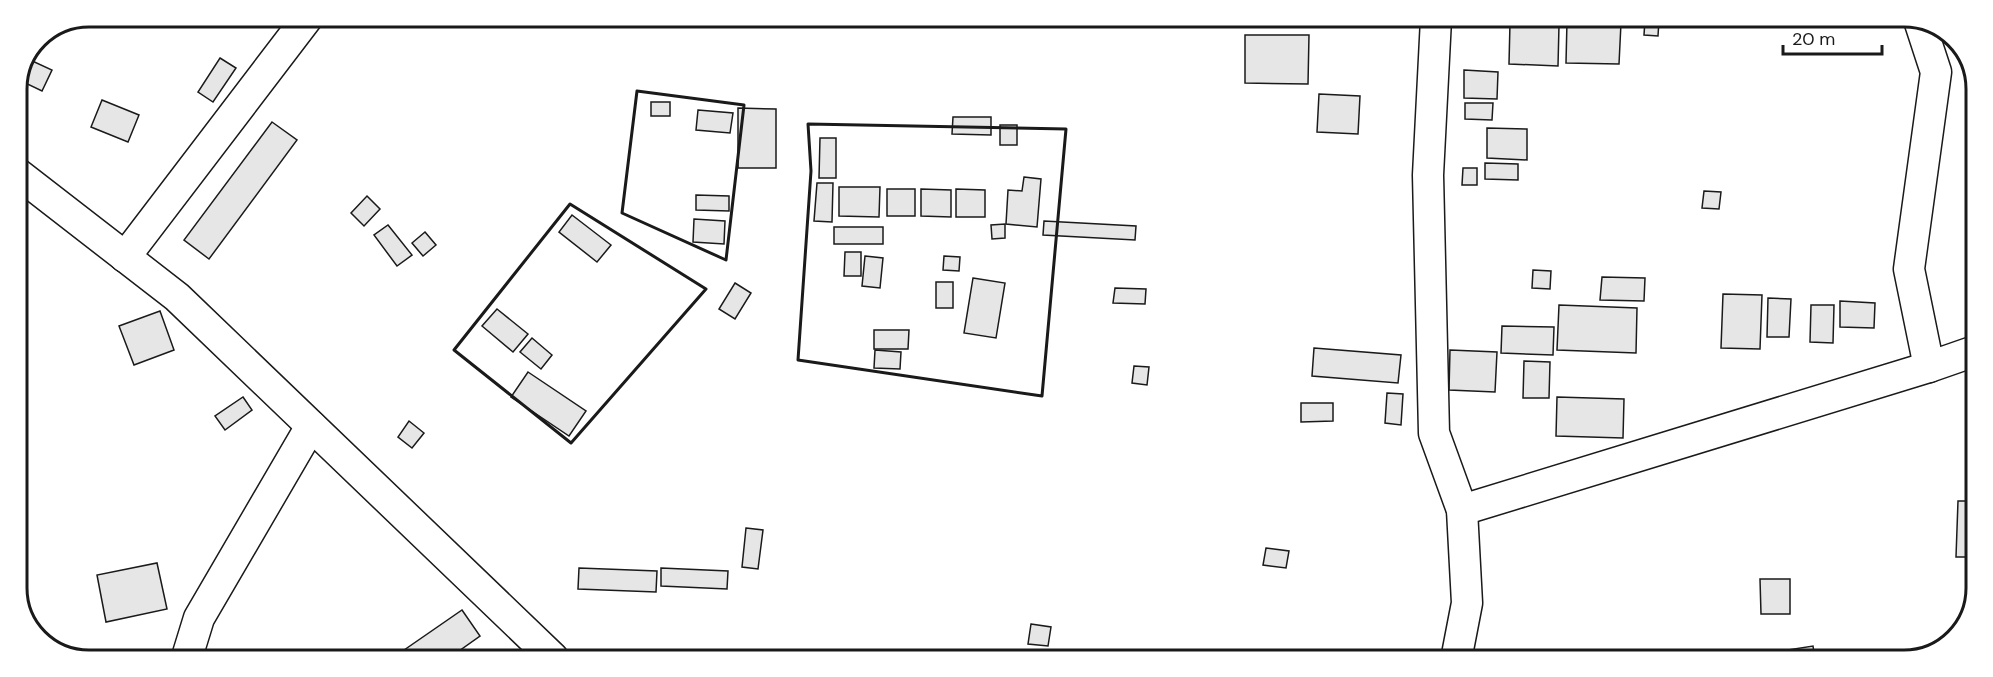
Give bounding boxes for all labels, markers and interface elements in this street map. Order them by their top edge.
scale bar [1783,18,1882,56]
text: 20 m [1792,27,1835,51]

